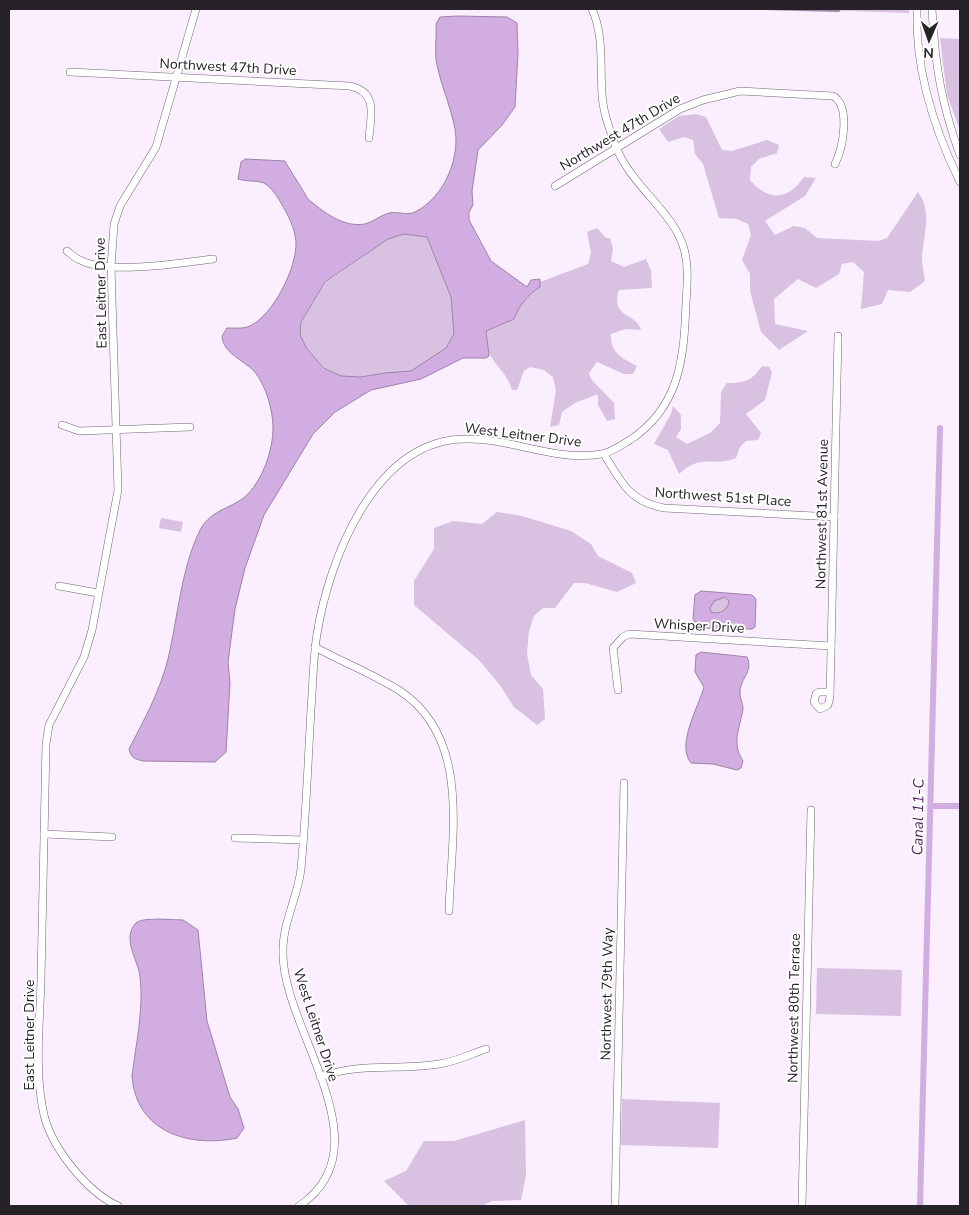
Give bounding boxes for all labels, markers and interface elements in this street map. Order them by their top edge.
north arrow [904,15,954,65]
text: N [923,43,934,62]
street label: Northwest 47th Drive [159,54,297,80]
street label: Northwest 47th Drive [556,89,684,175]
street label: East Leitner Drive [91,237,111,349]
street label: West Leitner Drive [464,418,582,452]
street label: Northwest 81st Avenue [811,439,833,589]
street label: Northwest 51st Place [654,483,792,511]
street label: Whisper Drive [653,614,745,638]
water label: Canal 11-C [907,777,929,856]
street label: Northwest 79th Way [596,927,618,1061]
street label: Northwest 80th Terrace [783,933,805,1083]
street label: West Leitner Drive [289,966,343,1084]
street label: East Leitner Drive [20,980,39,1090]

